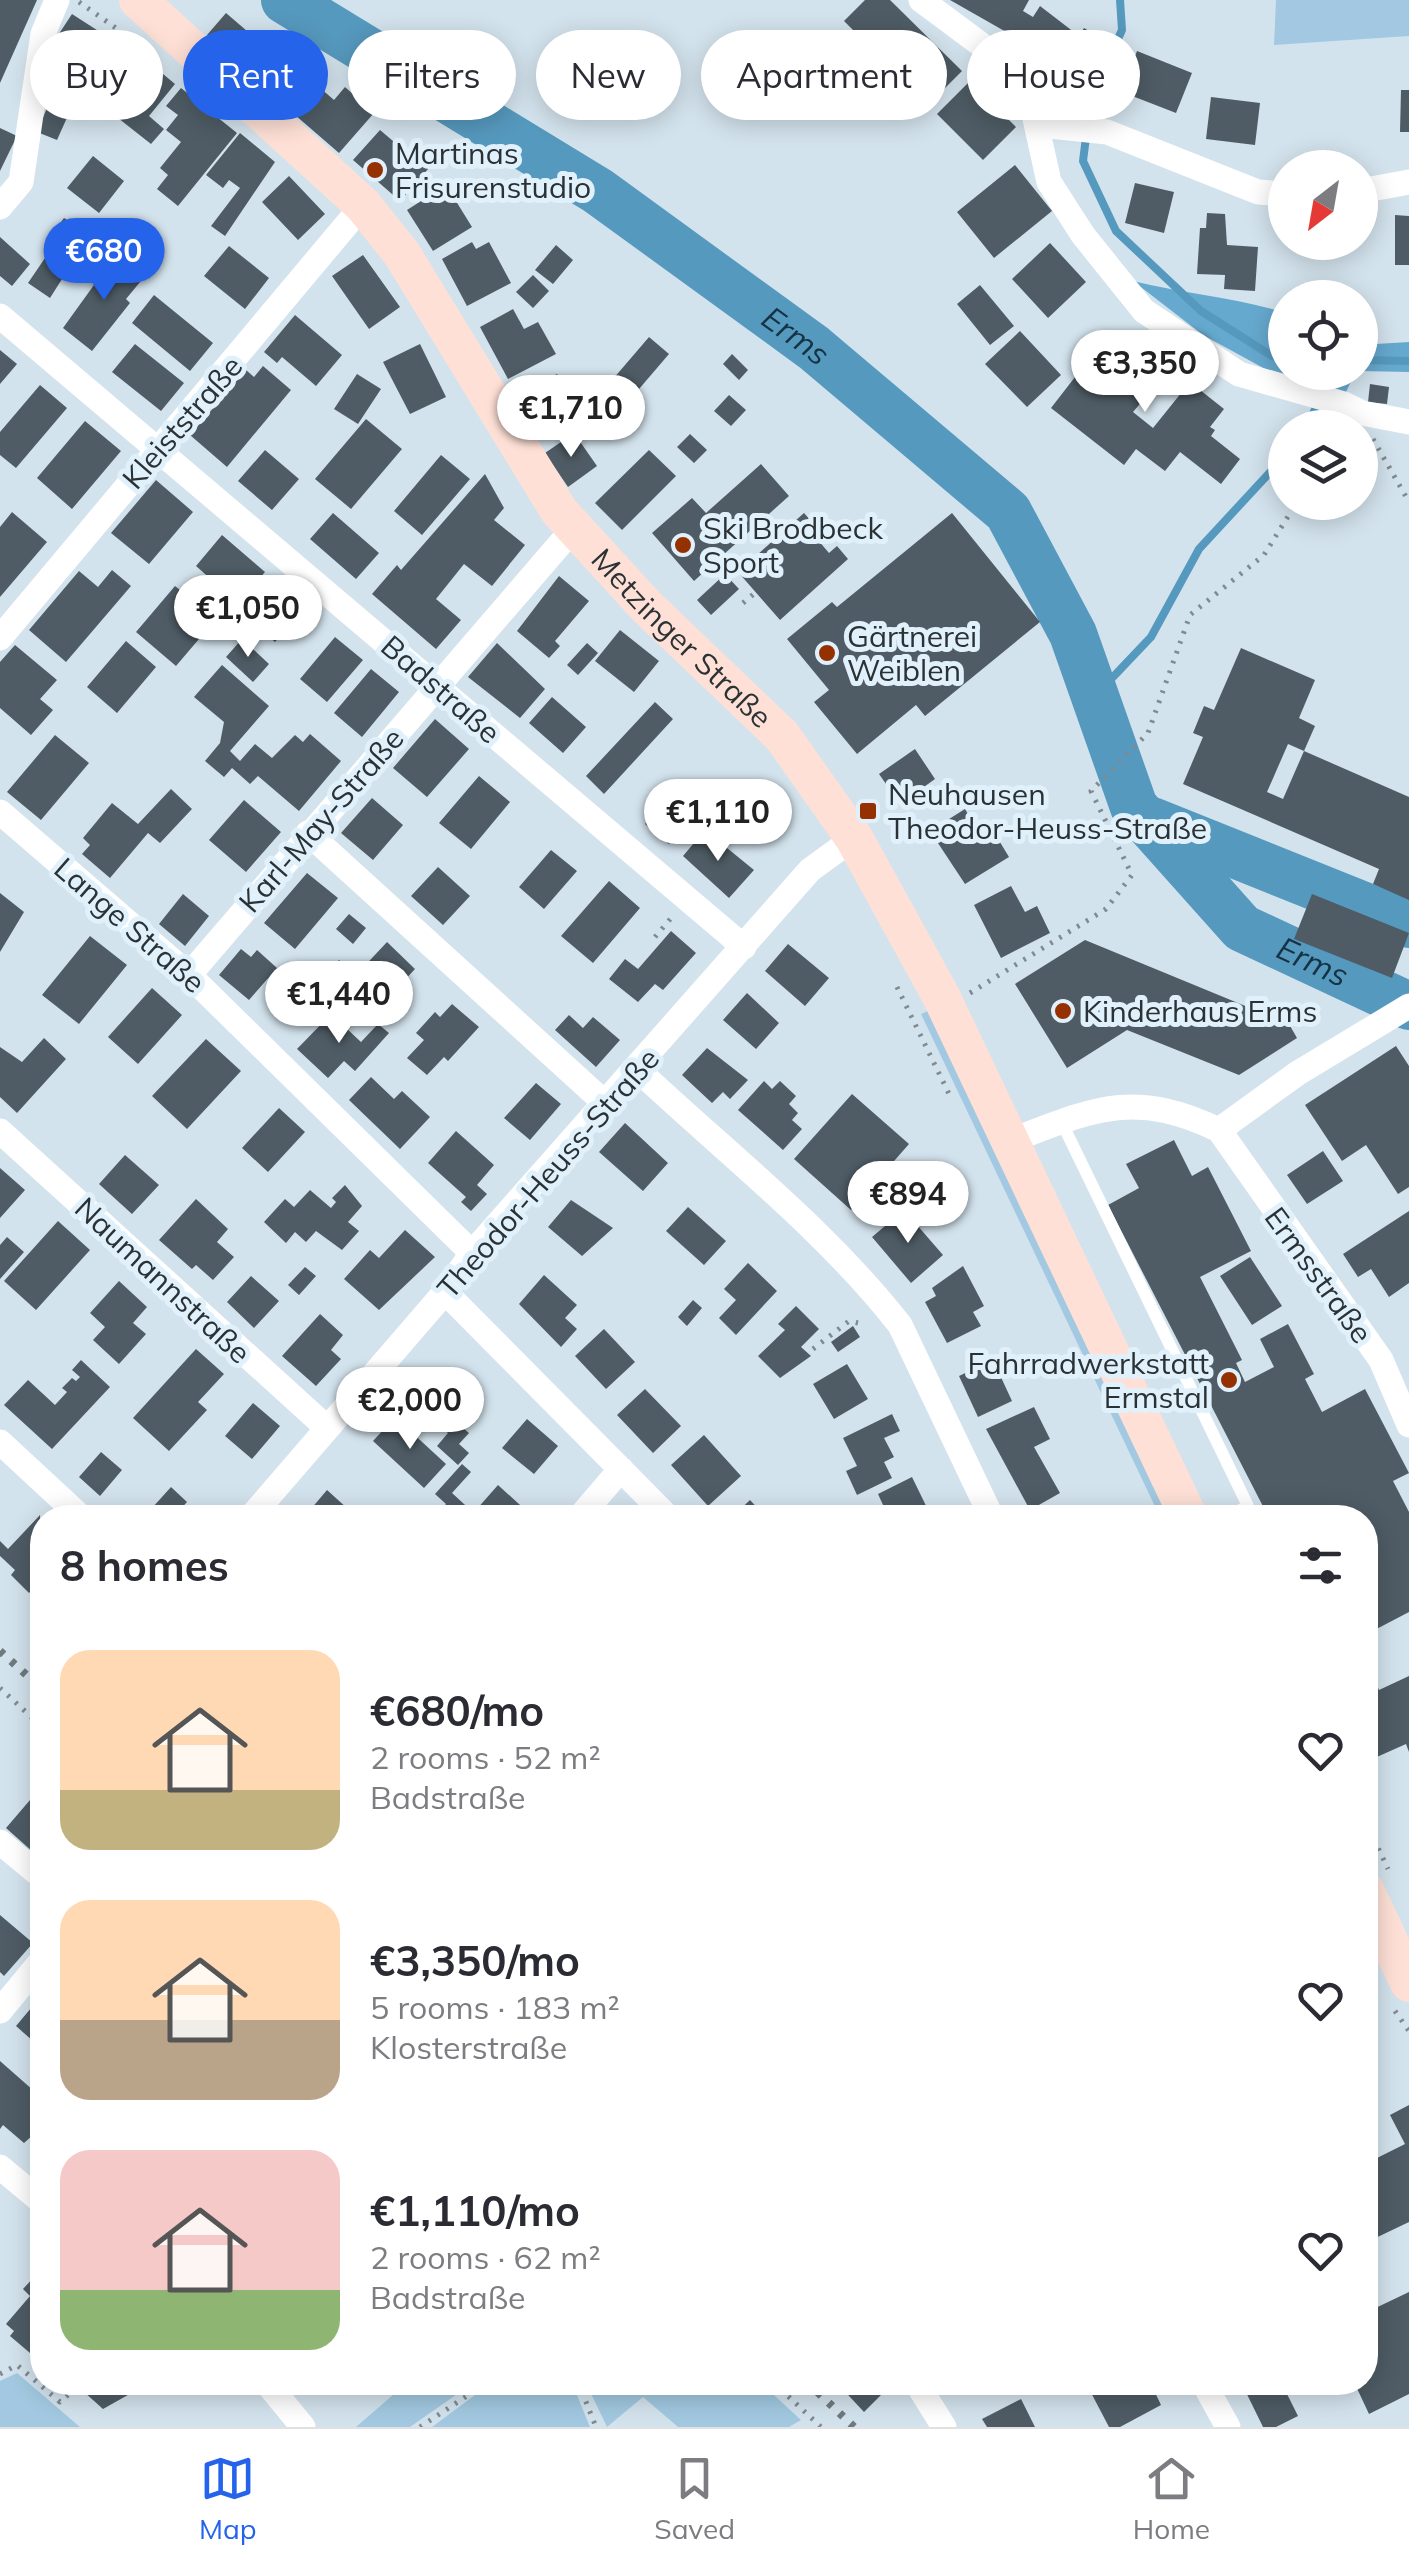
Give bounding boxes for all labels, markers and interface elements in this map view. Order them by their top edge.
chip: Buy [30,30,163,120]
chip: Rent [183,30,328,120]
chip: Filters [348,30,516,120]
chip: New [536,30,681,120]
chip: Apartment [701,30,947,120]
chip: House [967,30,1140,120]
place label: Martinas Frisurenstudio [395,134,591,206]
north arrow [1268,150,1378,260]
map controls [1268,150,1378,520]
marker: Martinas Frisurenstudio [364,159,386,181]
pin: €680 [45,218,163,303]
text: €680 [66,230,142,270]
button: locate [1268,280,1378,390]
water label: Erms [755,297,839,373]
pin: €3,350 [1064,330,1226,415]
text: €3,350 [1093,342,1197,382]
street label: Kleiststraße [114,348,250,496]
pin: €1,710 [490,375,652,460]
text: €1,710 [519,387,623,427]
button: layers [1268,410,1378,520]
place label: Ski Brodbeck Sport [703,509,884,581]
marker: Ski Brodbeck Sport [672,534,694,556]
street label: Metzinger Straße [584,540,780,736]
pin: €1,050 [167,575,329,660]
text: €1,050 [196,587,300,627]
place label: Gärtnerei Weiblen [847,617,977,689]
street label: Badstraße [374,627,508,751]
marker: Gärtnerei Weiblen [816,642,838,664]
street label: Karl-May-Straße [230,720,412,920]
place label: Neuhausen Theodor-Heuss-Straße [888,775,1207,847]
pin: €1,110 [637,779,799,864]
text: €1,110 [666,791,770,831]
marker: Neuhausen Theodor-Heuss-Straße [857,800,879,822]
street label: Lange Straße [47,849,213,1001]
water label: Erms [1271,927,1355,995]
pin: €1,440 [258,961,420,1046]
text: €1,440 [287,973,391,1013]
place label: Kinderhaus Erms [1083,992,1317,1030]
marker: Kinderhaus Erms [1052,1000,1074,1022]
street label: Theodor-Heuss-Straße [429,1040,667,1306]
pin: €894 [849,1161,967,1246]
text: €894 [870,1173,946,1213]
street label: Naumannstraße [67,1189,259,1371]
street label: Ermsstraße [1257,1199,1381,1351]
place label: Fahrradwerkstatt Ermstal [967,1344,1209,1416]
pin: €2,000 [329,1367,491,1452]
marker: Fahrradwerkstatt Ermstal [1218,1369,1240,1391]
text: €2,000 [358,1379,462,1419]
icon: filters [1293,1538,1348,1593]
text: 8 homes [60,1539,229,1592]
text: €680/mo [370,1684,544,1737]
icon: home [140,1690,260,1810]
icon: heart [1293,1723,1348,1778]
text: 2 rooms · 52 m² [370,1737,601,1777]
text: Badstraße [370,1777,525,1817]
text: €3,350/mo [370,1934,580,1987]
icon: home [140,1940,260,2060]
icon: heart [1293,1973,1348,2028]
text: 5 rooms · 183 m² [370,1987,620,2027]
text: Klosterstraße [370,2027,567,2067]
text: €1,110/mo [370,2184,580,2237]
icon: home [140,2190,260,2310]
icon: heart [1293,2223,1348,2278]
text: 2 rooms · 62 m² [370,2237,601,2277]
text: Badstraße [370,2277,525,2317]
tab: Map [199,2451,257,2546]
tab: Saved [654,2451,735,2546]
tab: Home [1133,2451,1210,2546]

